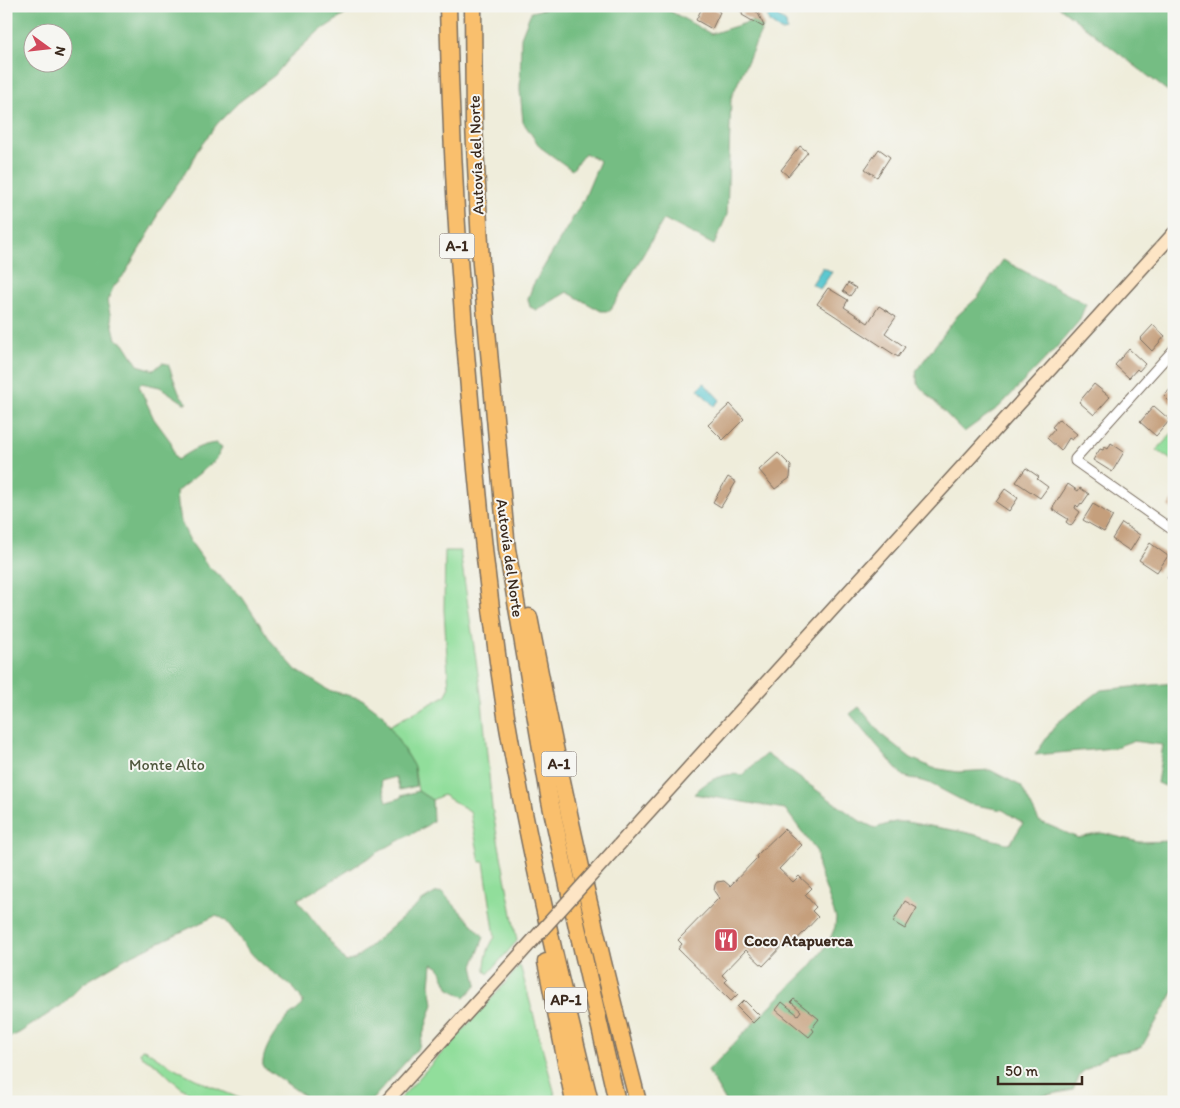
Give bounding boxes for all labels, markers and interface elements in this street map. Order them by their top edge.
north arrow [22,22,72,72]
text: N [51,44,70,58]
street label: Autovía del Norte [464,95,488,215]
road number: A-1 [440,234,474,258]
street label: Autovía del Norte [492,497,528,619]
road number: A-1 [542,752,576,776]
park label: Monte Alto [129,755,205,774]
restaurant icon: Coco Atapuerca [713,927,739,953]
place label: Coco Atapuerca [744,931,854,951]
road number: AP-1 [545,988,587,1012]
scale bar [998,1053,1081,1085]
text: 50 m [1005,1062,1038,1080]

